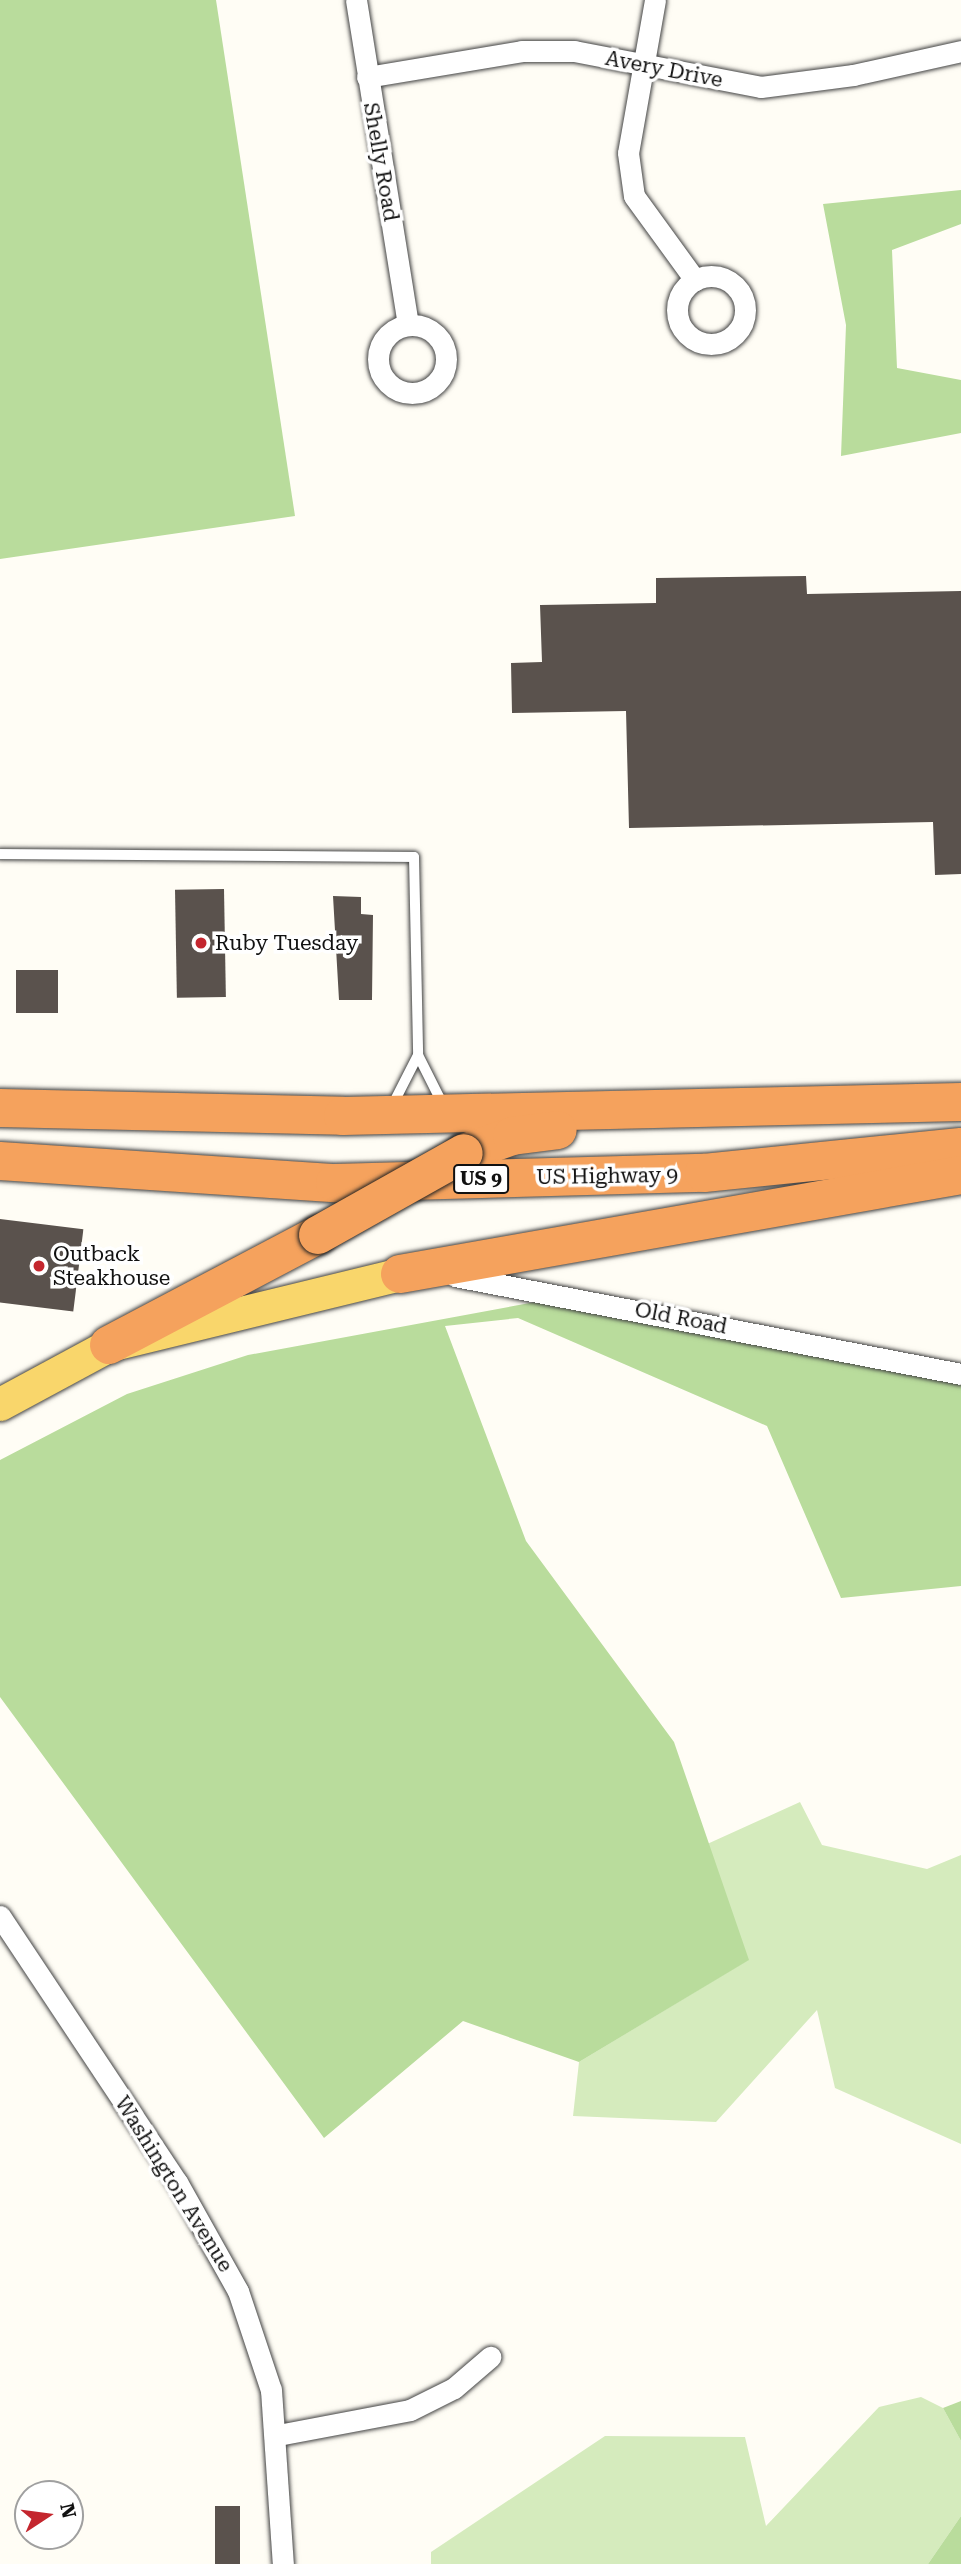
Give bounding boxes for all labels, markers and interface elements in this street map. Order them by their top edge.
street label: Avery Drive [603,45,725,93]
street label: Shelly Road [358,101,404,223]
place label: Ruby Tuesday [215,930,358,956]
marker: Ruby Tuesday [193,935,209,951]
street label: US Highway 9 [536,1162,678,1190]
road number: US 9 [453,1163,509,1194]
place label: Outback Steakhouse [53,1241,170,1291]
marker: Outback Steakhouse [31,1258,47,1274]
street label: Old Road [633,1297,729,1339]
street label: Washington Avenue [110,2091,238,2277]
north arrow [14,2480,84,2550]
text: N [55,2501,81,2520]

